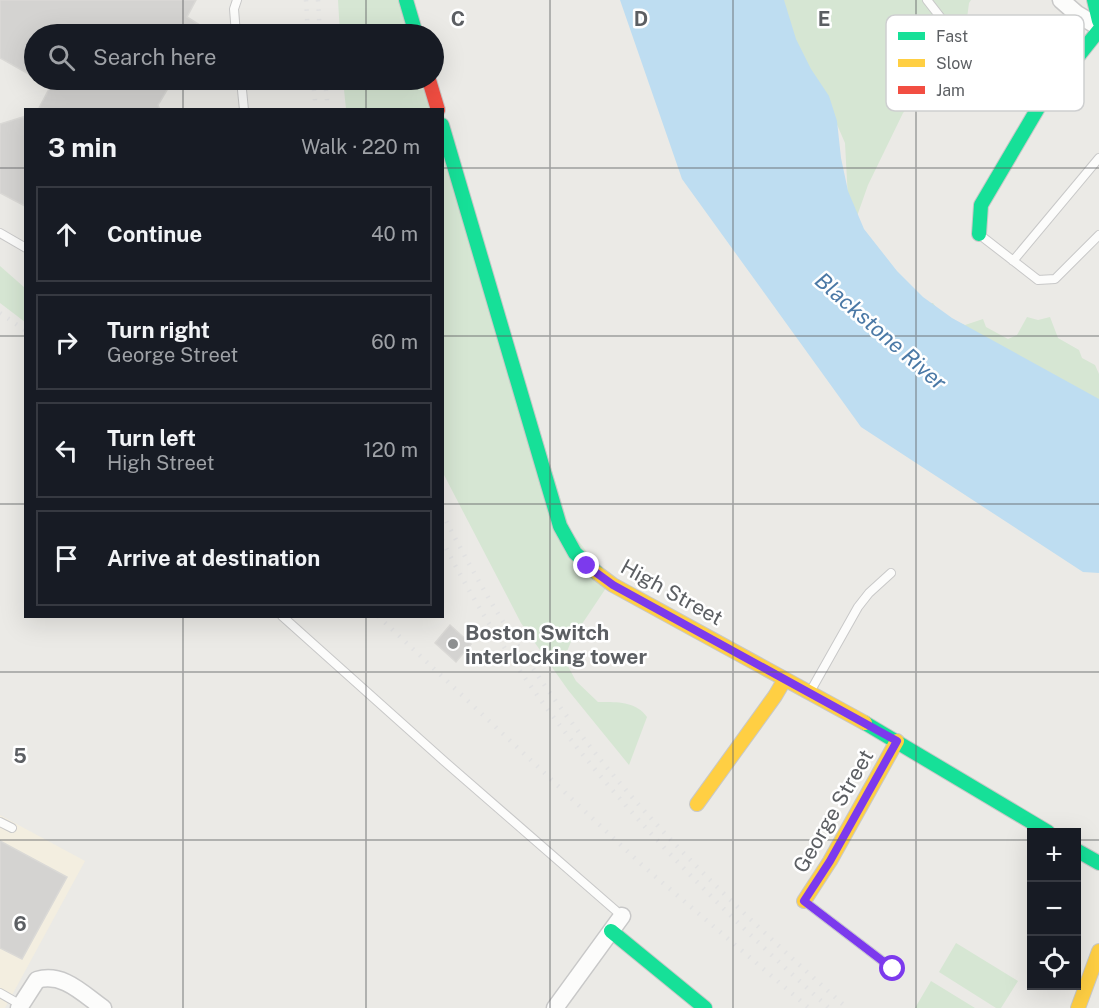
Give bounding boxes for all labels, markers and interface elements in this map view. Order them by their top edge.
text: C [451,7,465,31]
text: D [634,7,648,31]
text: E [818,7,830,31]
legend [886,15,1084,111]
search box [24,24,444,90]
text: Fast [936,27,968,46]
icon: search [45,41,78,74]
text: Search here [93,44,217,70]
text: Slow [936,54,973,73]
text: Jam [936,81,965,100]
text: 3 min [48,132,117,163]
text: Walk · 220 m [301,135,420,159]
icon: ahead [50,218,83,251]
text: Continue [107,221,202,247]
text: 40 m [371,222,418,246]
water label: Blackstone River [810,267,952,395]
text: Turn right [107,317,210,343]
icon: right [50,326,83,359]
text: 60 m [371,330,418,354]
text: George Street [107,343,238,367]
text: Turn left [107,425,196,451]
icon: left [50,434,83,467]
text: 120 m [364,438,418,462]
text: High Street [107,451,215,475]
icon: arrive [50,542,83,575]
text: Arrive at destination [107,545,320,571]
route end [573,552,599,578]
street label: High Street [617,554,727,630]
place label: Boston Switch interlocking tower [465,620,647,669]
marker: Boston Switch interlocking tower [446,637,460,651]
text: 5 [13,744,27,768]
street label: George Street [788,745,878,877]
map controls [1027,828,1081,990]
button: + [1027,828,1081,882]
button: − [1027,882,1081,936]
text: 6 [13,912,27,936]
button: locate [1027,936,1081,990]
route start [879,955,905,981]

